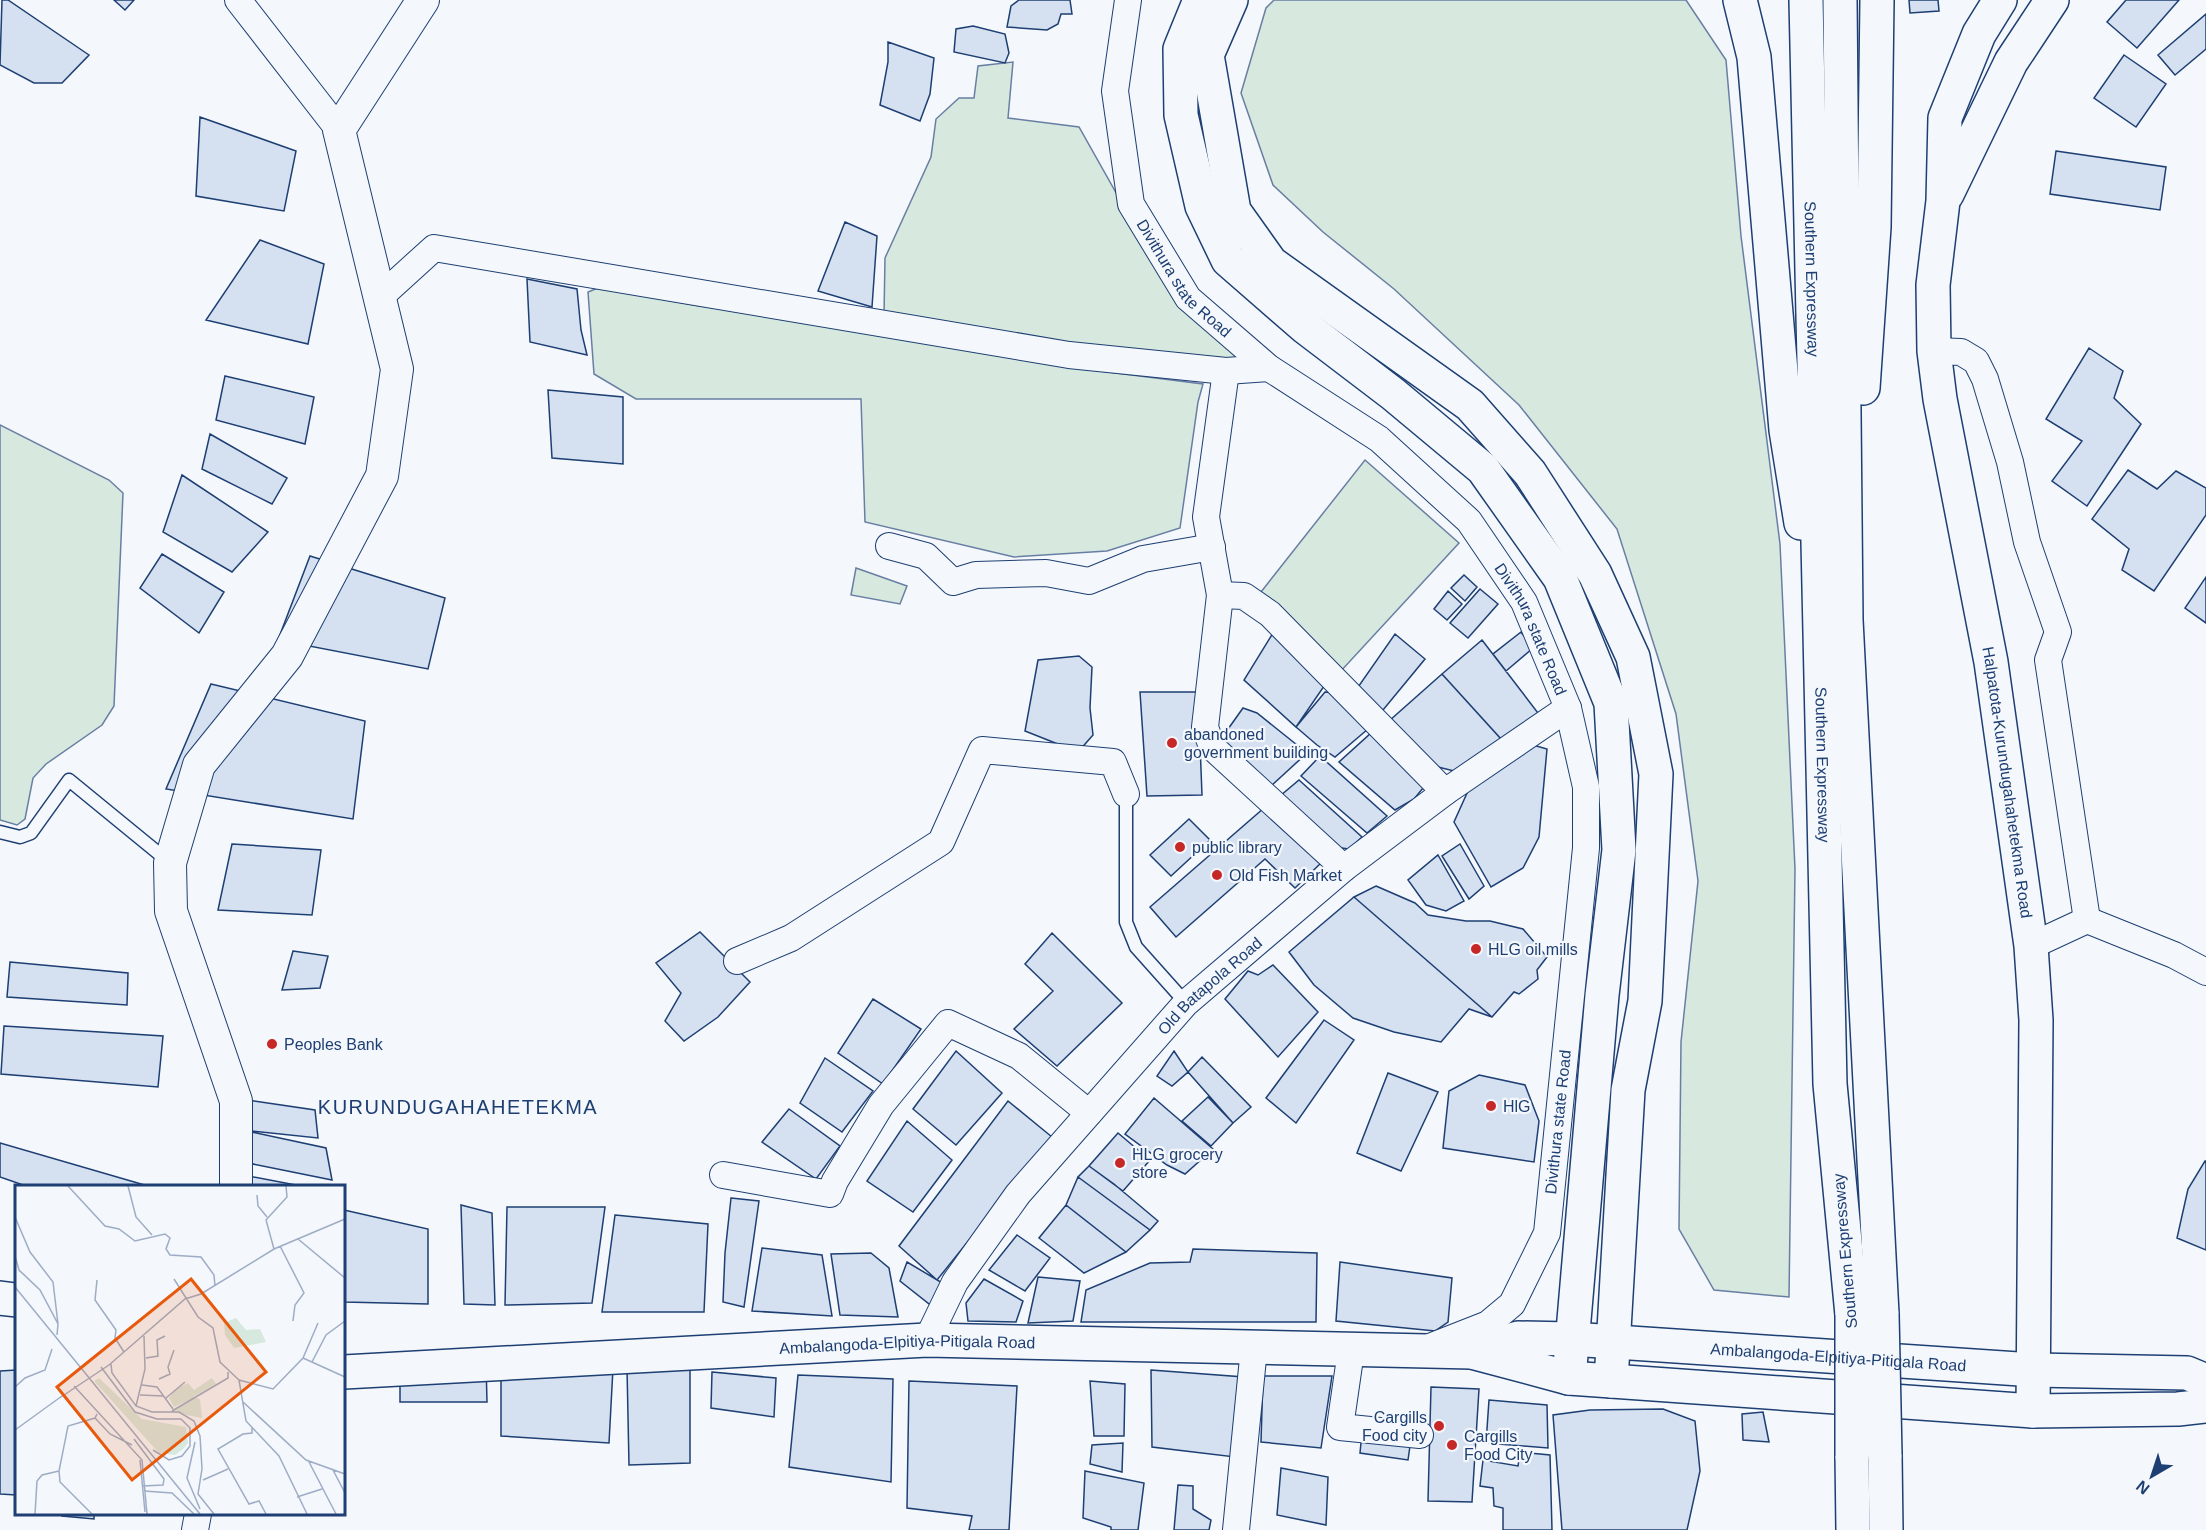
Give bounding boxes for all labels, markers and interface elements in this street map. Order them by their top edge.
street label: Southern Expressway [1802,201,1822,357]
street label: Divithura state Road [1134,216,1235,340]
street label: Divithura state Road [1492,560,1570,698]
street label: Halpatota-Kurundugahahetekma Road [1980,645,2035,919]
street label: Southern Expressway [1813,687,1833,843]
place label: abandoned government building [1184,726,1328,761]
marker: abandoned government building [1165,736,1179,750]
place label: public library [1192,839,1282,856]
marker: public library [1173,840,1187,854]
place label: Old Fish Market [1229,867,1342,884]
marker: Old Fish Market [1210,868,1224,882]
street label: Old Batapola Road [1154,934,1265,1038]
place label: HLG oil mills [1488,941,1578,958]
marker: HLG oil mills [1469,942,1483,956]
place label: Peoples Bank [284,1036,384,1053]
marker: Peoples Bank [265,1037,279,1051]
street label: Divithura state Road [1542,1049,1574,1195]
district label: KURUNDUGAHAHETEKMA [318,1096,598,1118]
place label: HlG [1503,1098,1531,1115]
marker: HlG [1484,1099,1498,1113]
place label: HLG grocery store [1132,1146,1223,1181]
marker: HLG grocery store [1113,1156,1127,1170]
street label: Southern Expressway [1830,1173,1860,1329]
inset map [15,1185,345,1515]
street label: Ambalangoda-Elpitiya-Pitigala Road [779,1331,1035,1357]
street label: Ambalangoda-Elpitiya-Pitigala Road [1710,1340,1967,1374]
place label: Cargills Food city [1362,1409,1427,1444]
marker: Cargills Food city [1432,1419,1446,1433]
place label: Cargills Food City [1464,1428,1532,1463]
marker: Cargills Food City [1445,1438,1459,1452]
north arrow [2122,1446,2182,1506]
text: N [2133,1477,2153,1498]

